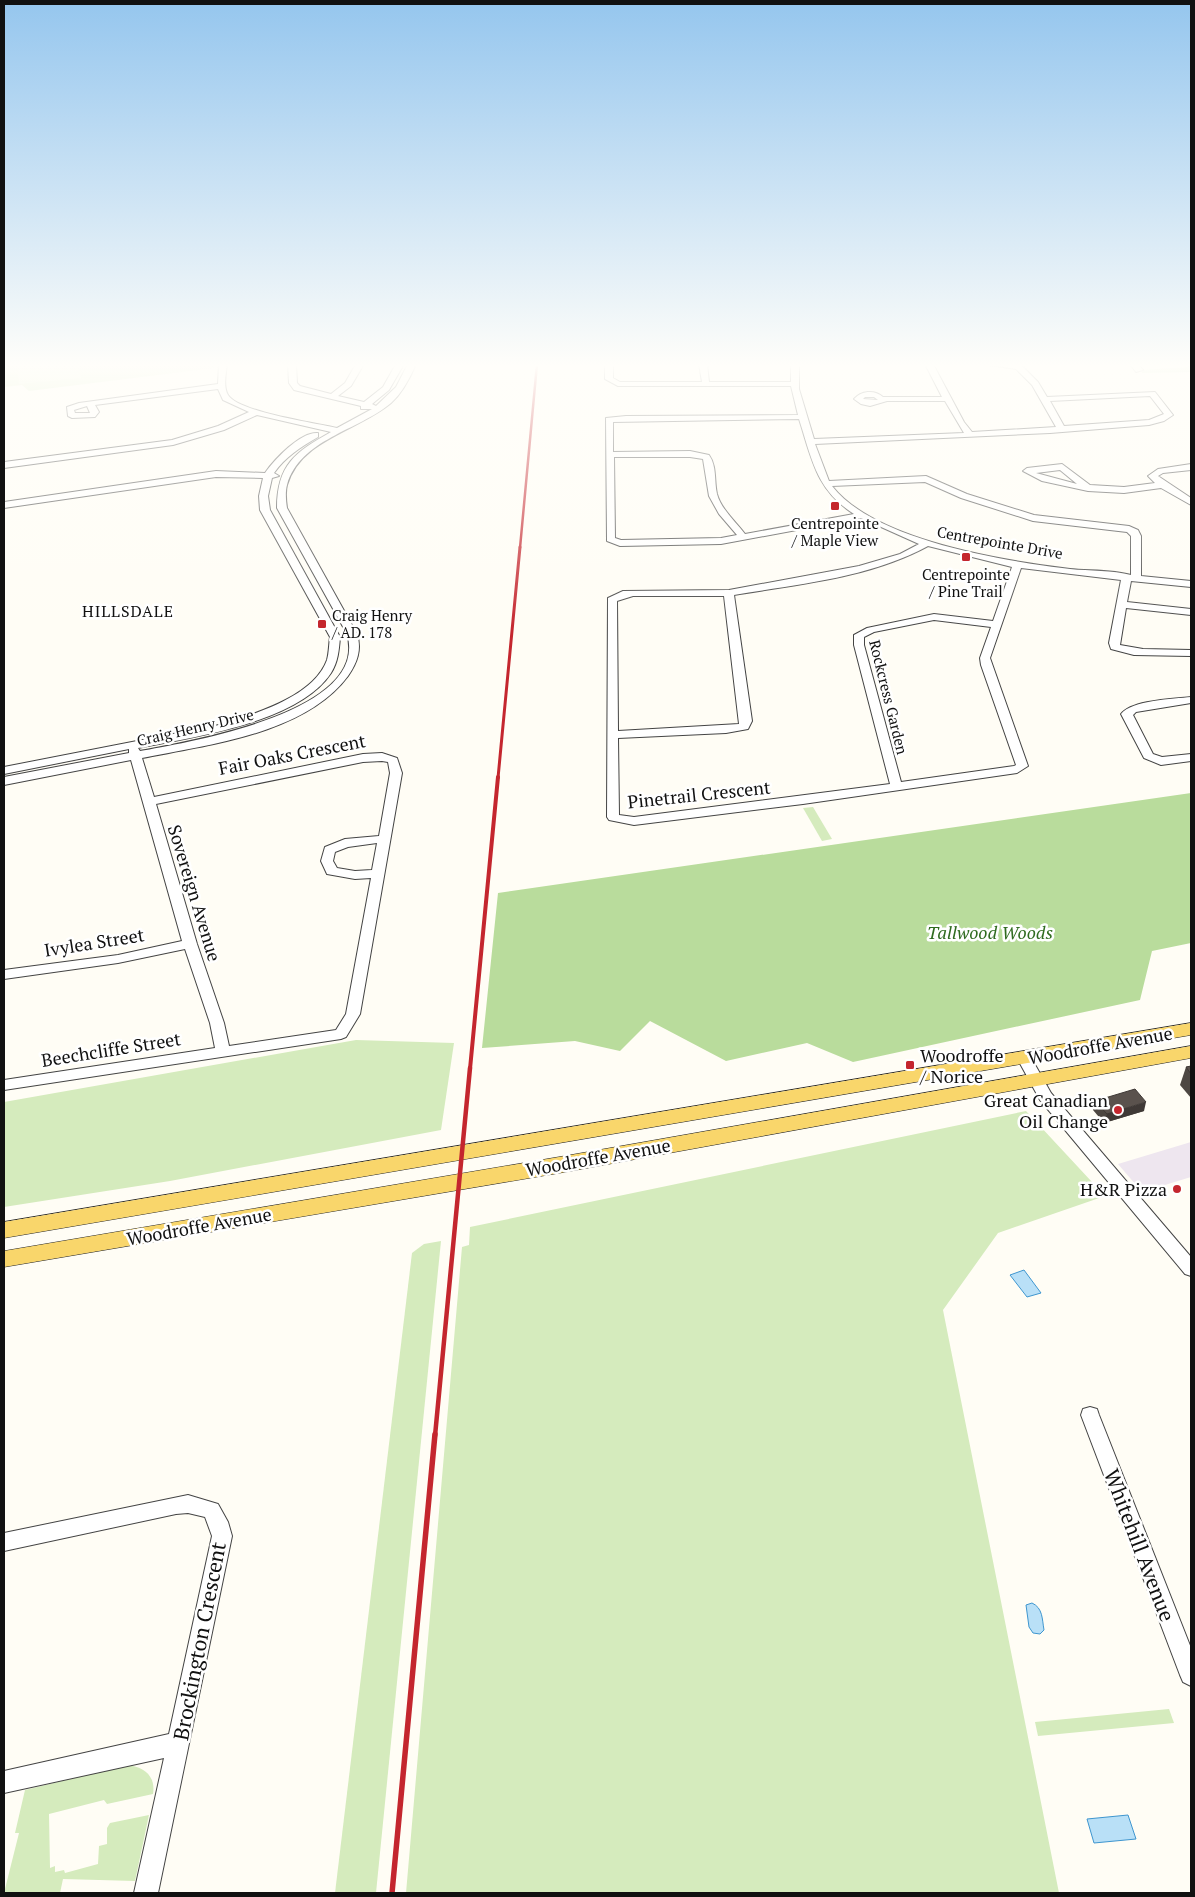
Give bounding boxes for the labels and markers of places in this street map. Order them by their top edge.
marker: Centrepointe / Maple View [829,500,841,512]
place label: Centrepointe / Maple View [791,513,879,550]
marker: Centrepointe / Pine Trail [960,551,972,563]
place label: Centrepointe / Pine Trail [922,564,1010,601]
place label: Craig Henry / AD. 178 [331,605,412,642]
marker: Craig Henry / AD. 178 [316,618,328,630]
place label: Woodroffe / Norice [919,1043,1003,1088]
marker: Woodroffe / Norice [904,1059,916,1071]
place label: Great Canadian Oil Change [984,1088,1108,1133]
marker: Great Canadian Oil Change [1112,1104,1124,1116]
place label: H&R Pizza [1080,1177,1167,1201]
marker: H&R Pizza [1171,1183,1183,1195]

